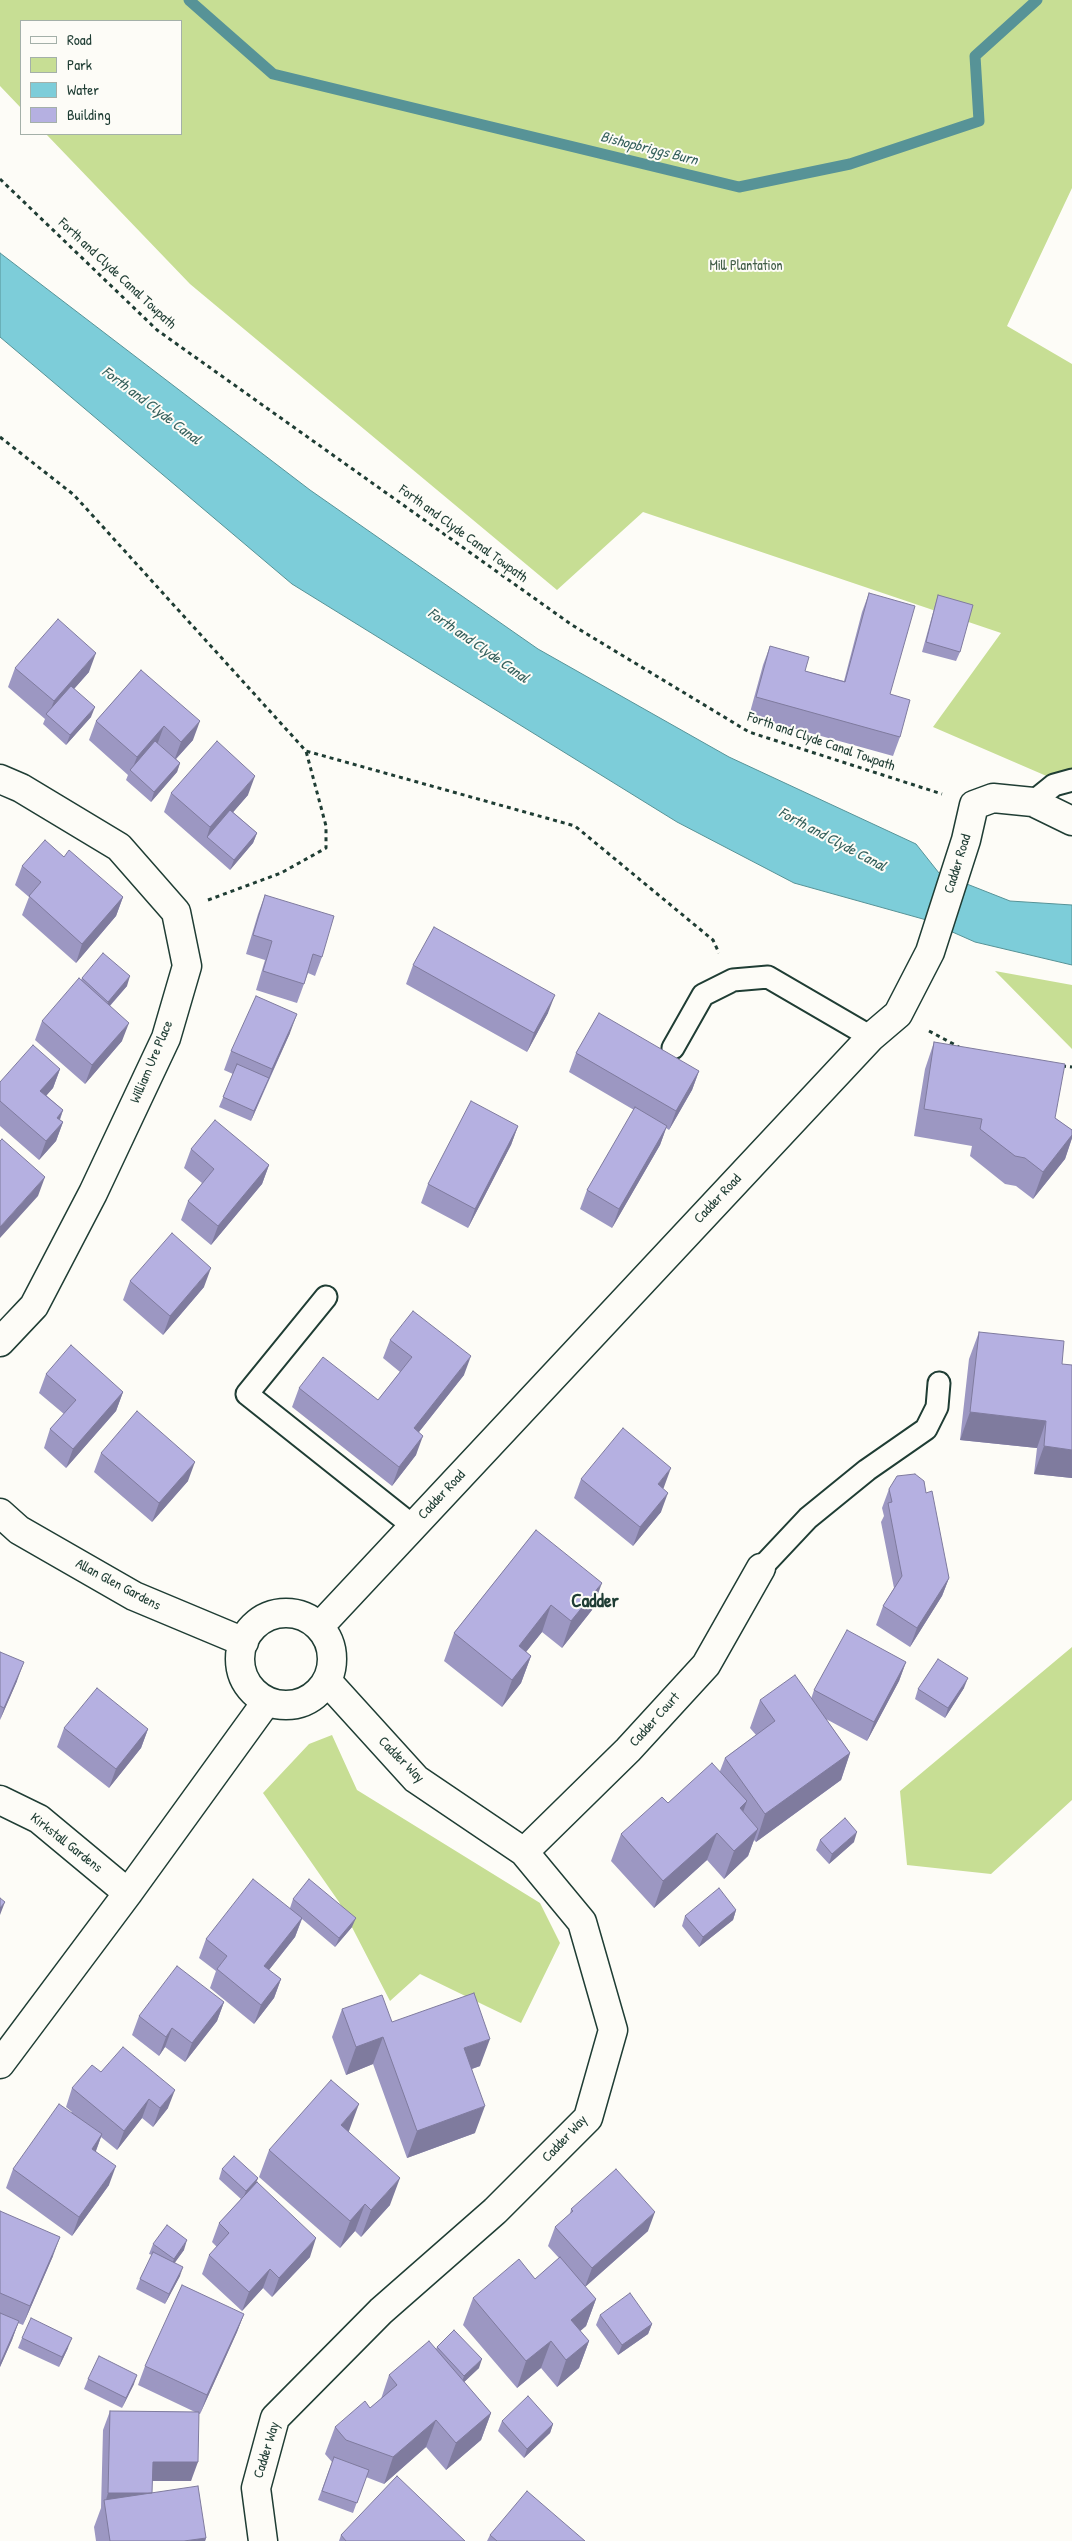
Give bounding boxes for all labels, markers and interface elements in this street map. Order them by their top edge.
legend [20,20,182,135]
text: Road [67,29,92,50]
text: Park [67,54,92,75]
text: Water [67,79,99,100]
text: Building [67,104,111,125]
water label: Bishopbriggs Burn [599,128,699,170]
street label: Forth and Clyde Canal Towpath [55,215,179,333]
park label: Mill Plantation [709,258,783,274]
water label: Forth and Clyde Canal [98,363,204,449]
street label: Forth and Clyde Canal Towpath [395,482,531,586]
water label: Forth and Clyde Canal [424,605,532,687]
street label: Forth and Clyde Canal Towpath [745,709,897,775]
water label: Forth and Clyde Canal [775,804,889,876]
street label: Cadder Road [941,832,975,896]
street label: William Ure Place [127,1018,177,1106]
street label: Cadder Road [691,1171,745,1227]
street label: Cadder Road [415,1467,469,1523]
street label: Allan Glen Gardens [73,1556,163,1614]
district label: Cadder [571,1591,619,1613]
street label: Cadder Court [626,1689,684,1751]
street label: Cadder Way [374,1733,428,1787]
street label: Kirkstall Gardens [27,1810,105,1876]
street label: Cadder Way [539,2112,591,2166]
street label: Cadder Way [250,2420,284,2480]

